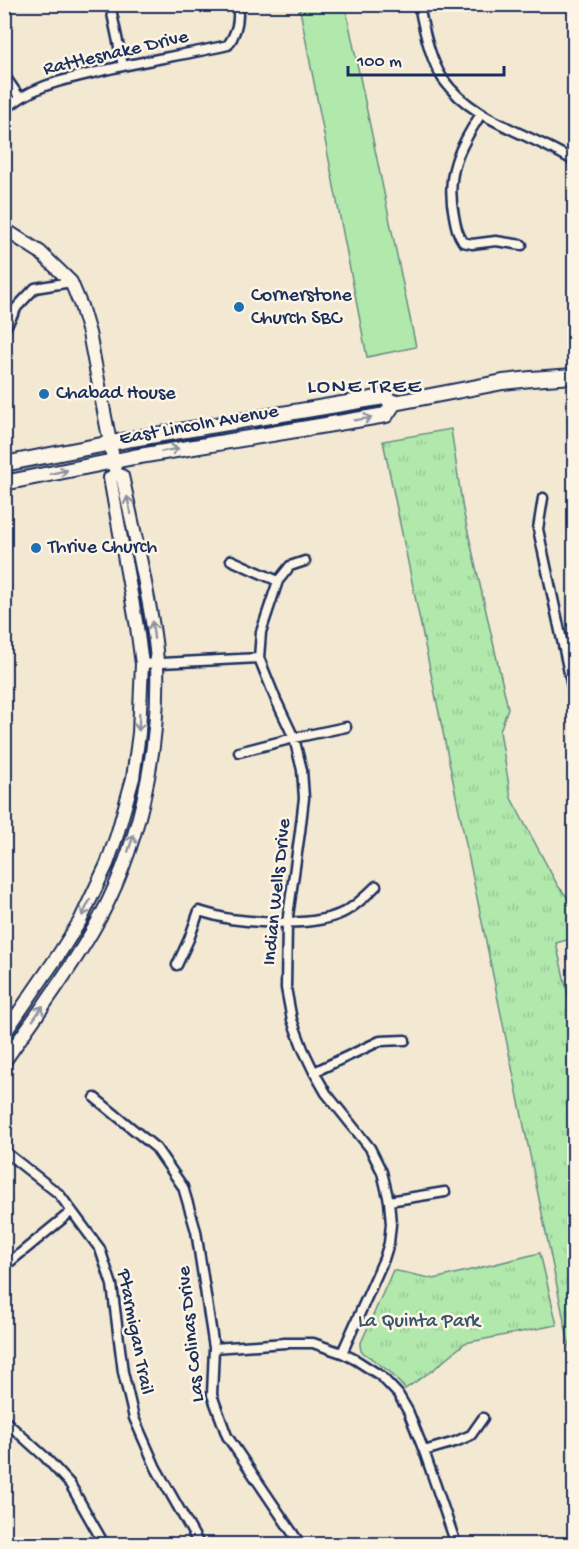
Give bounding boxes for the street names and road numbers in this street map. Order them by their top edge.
street label: Rattlesnake Drive [41,26,191,82]
street label: East Lincoln Avenue [118,401,281,451]
street label: Indian Wells Drive [259,817,297,967]
street label: Las Colinas Drive [173,1264,211,1403]
street label: Ptarmigan Trail [110,1266,157,1397]

